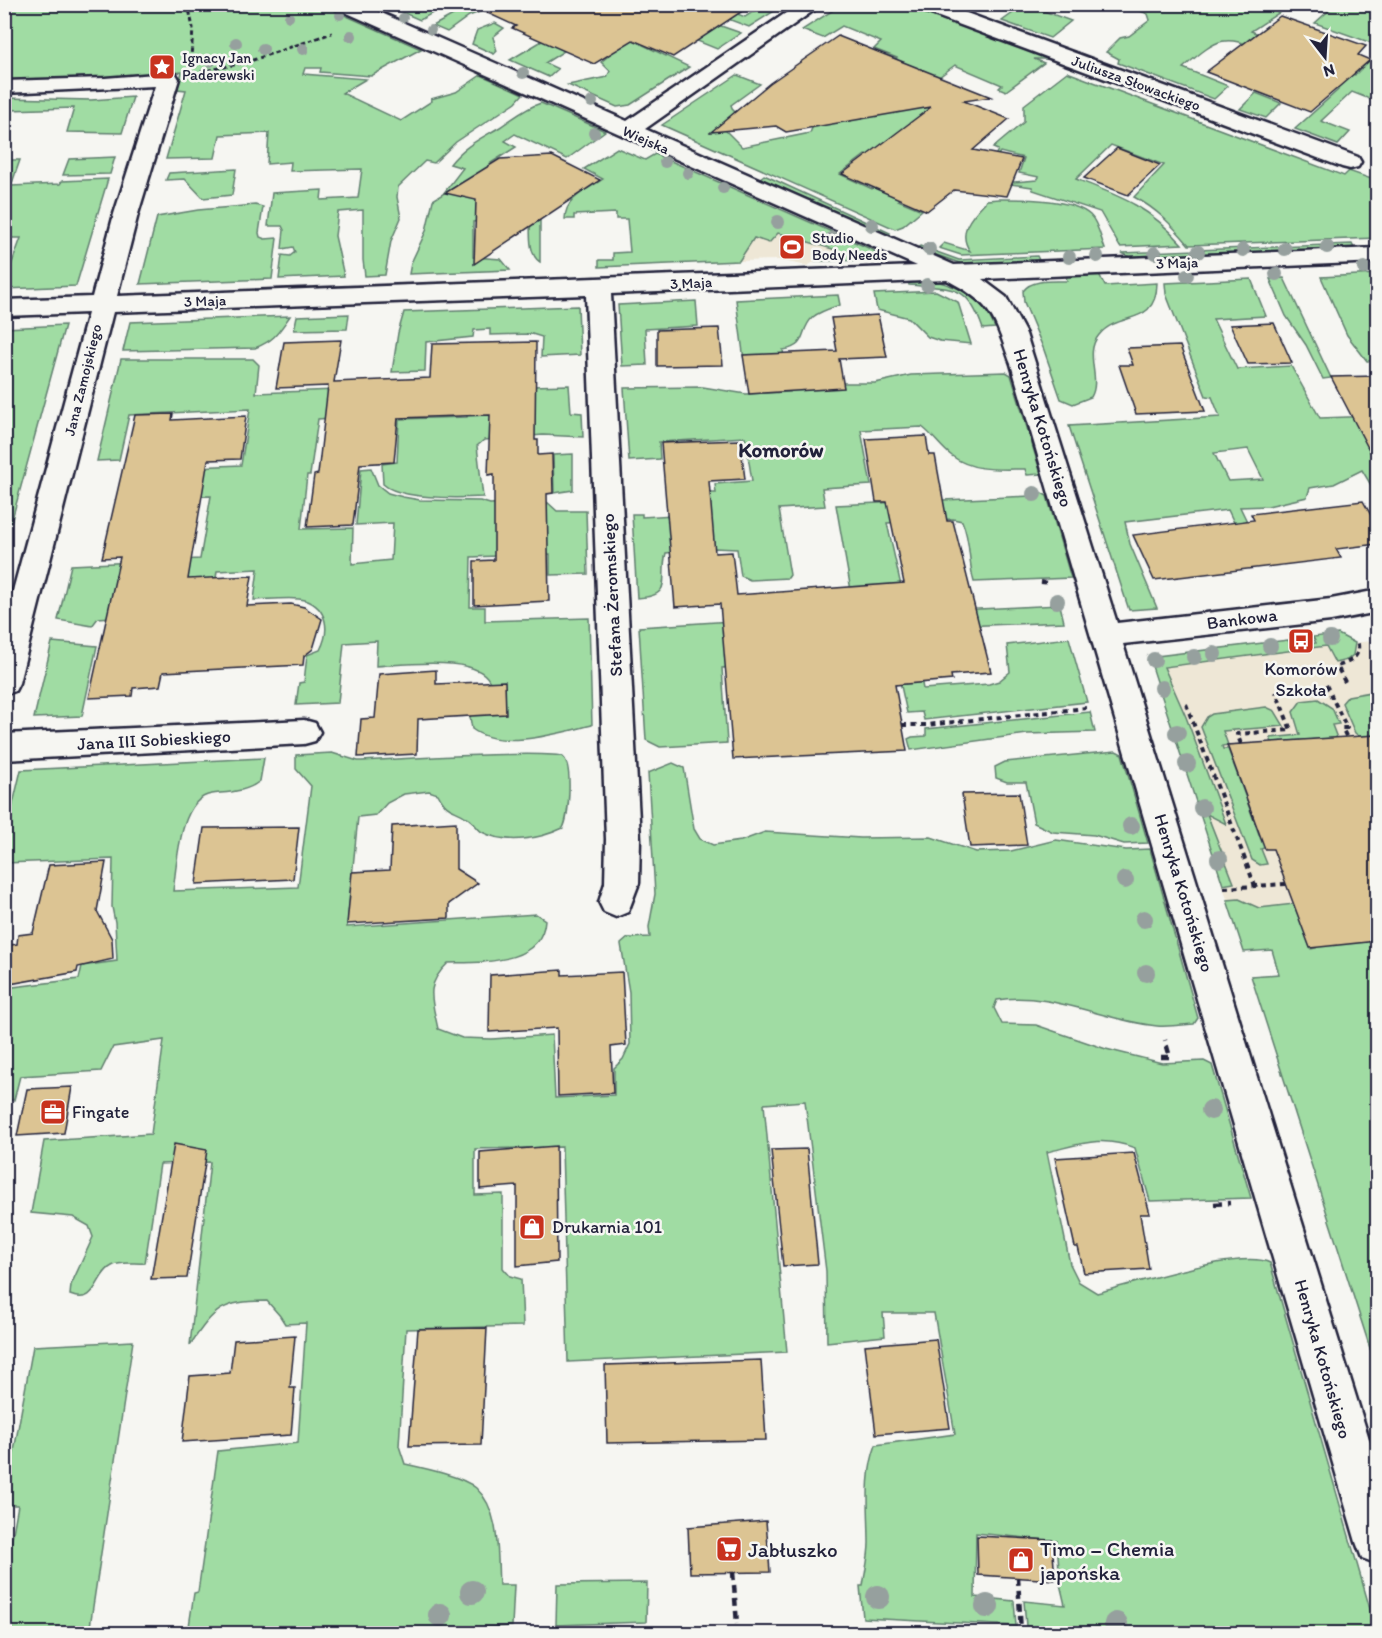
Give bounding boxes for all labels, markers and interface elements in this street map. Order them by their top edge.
north arrow [1295,27,1355,87]
place label: Ignacy Jan Paderewski [182,49,255,84]
street label: Juliusza Słowackiego [1069,51,1203,115]
place icon: Ignacy Jan Paderewski [147,52,177,82]
text: N [1321,60,1337,82]
street label: Wiejska [620,122,673,158]
place label: Studio Body Needs [812,229,888,264]
sports icon: Studio Body Needs [777,232,807,262]
street label: 3 Maja [1156,253,1199,273]
street label: 3 Maja [669,273,713,293]
street label: 3 Maja [184,291,227,311]
street label: Jana Zamojskiego [60,322,106,438]
street label: Henryka Kotońskiego [1008,346,1078,510]
district label: Komorów [738,437,824,462]
street label: Stefana Żeromskiego [597,513,627,677]
street label: Bankowa [1205,604,1279,634]
bus stop icon: Komorów Szkoła [1286,626,1316,656]
place label: Komorów Szkoła [1264,658,1338,701]
street label: Jana III Sobieskiego [77,725,231,755]
street label: Henryka Kotońskiego [1149,811,1219,975]
office icon: Fingate [38,1097,68,1127]
place label: Fingate [72,1101,129,1123]
shop icon: Drukarnia 101 [517,1212,547,1242]
place label: Drukarnia 101 [552,1216,662,1238]
street label: Henryka Kotońskiego [1290,1277,1356,1441]
supermarket icon: Jabłuszko [714,1534,744,1564]
place label: Timo – Chemia japońska [1039,1536,1174,1585]
place label: Jabłuszko [748,1537,838,1562]
shop icon: Timo – Chemia japońska [1006,1545,1036,1575]

